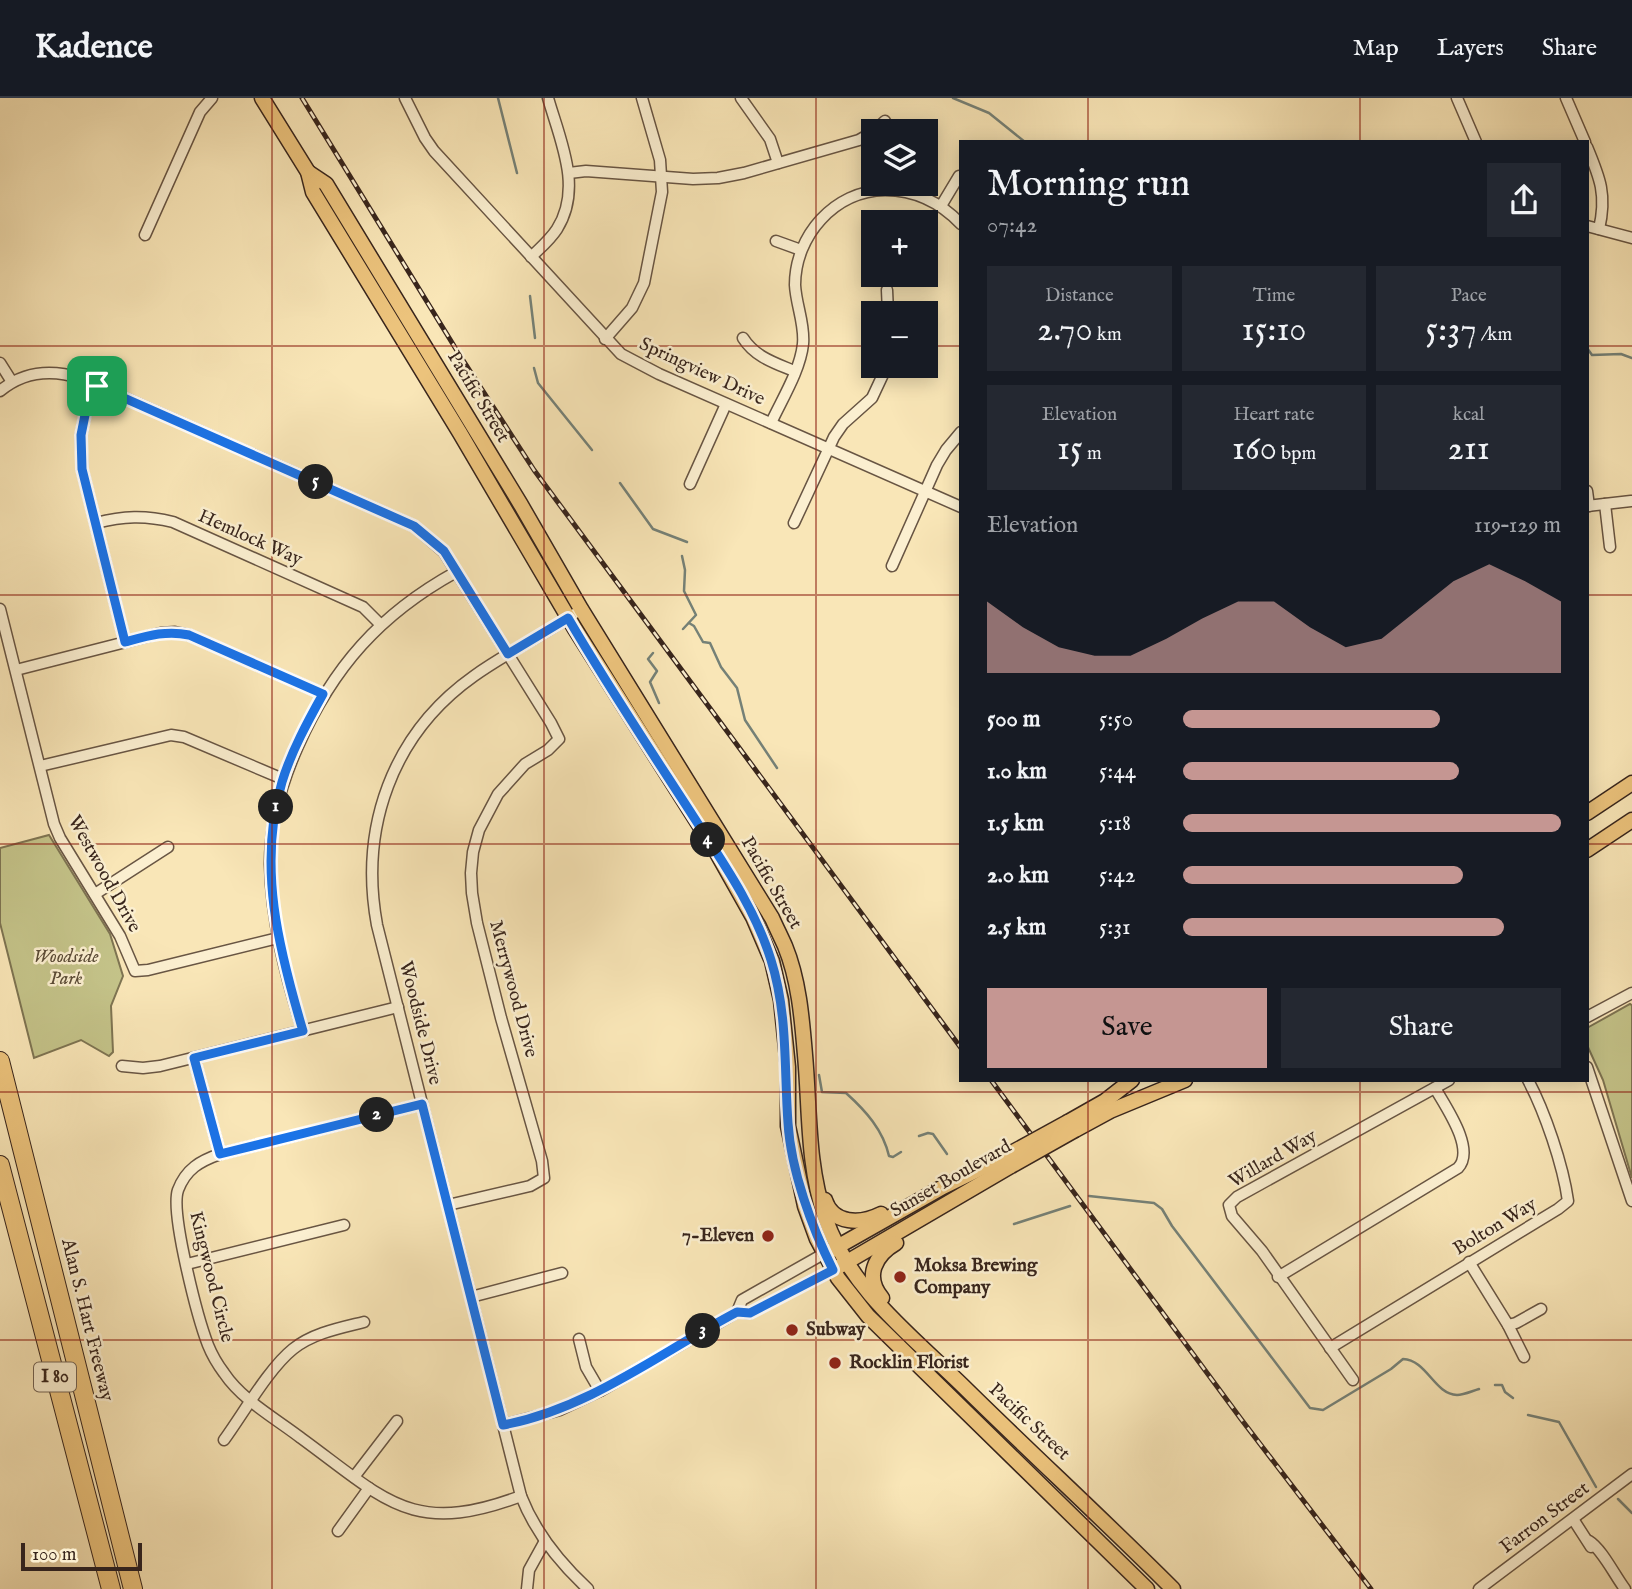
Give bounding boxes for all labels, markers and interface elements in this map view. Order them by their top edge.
text: Kadence [35,27,153,69]
text: Map [1353,33,1399,64]
text: Layers [1437,33,1504,64]
text: Share [1542,33,1597,64]
map controls [861,119,938,378]
button: layers [861,119,938,196]
text: Morning run [987,161,1190,209]
button: share [1487,163,1561,237]
button: + [861,210,938,287]
text: 07:42 [987,211,1037,240]
text: Distance [1045,284,1114,308]
text: Time [1253,284,1295,308]
text: Pace [1451,284,1487,308]
button: − [861,301,938,378]
text: 2.70 [1037,308,1093,353]
text: 15:10 [1241,308,1307,353]
text: 5:37 [1425,308,1477,353]
text: km [1093,323,1122,347]
text: /km [1477,323,1512,347]
street label: Springview Drive [635,332,769,412]
street label: Pacific Street [441,347,515,448]
pin [67,356,127,416]
icon: arrive [78,367,116,405]
text: Elevation [1042,403,1117,427]
text: Heart rate [1233,403,1315,427]
text: kcal [1453,403,1485,427]
text: 15 [1057,427,1083,472]
text: 160 [1232,427,1277,472]
text: 211 [1447,427,1490,472]
text: m [1083,442,1102,466]
text: bpm [1277,442,1316,466]
pin: 5 [298,464,334,500]
text: 5 [312,469,319,493]
street label: Hemlock Way [194,504,306,572]
text: Elevation [987,511,1078,540]
text: 119–129 m [1474,511,1561,540]
text: 500 m [987,705,1041,734]
text: 5:50 [1099,705,1133,734]
text: 1.0 km [987,757,1047,786]
text: 5:44 [1099,757,1136,786]
pin: 1 [258,790,294,824]
text: 1 [272,794,279,818]
text: 1.5 km [987,809,1044,838]
text: 5:18 [1099,809,1131,838]
street label: Westwood Drive [62,811,146,937]
pin: 4 [690,822,726,858]
text: 4 [703,827,712,851]
street label: Pacific Street [735,832,807,934]
text: 2.0 km [987,861,1049,890]
text: 5:42 [1099,861,1135,890]
text: 2.5 km [987,913,1046,942]
text: 5:31 [1099,913,1131,942]
street label: Merrywood Drive [483,918,543,1061]
park label: Woodside Park [33,945,99,991]
street label: Woodside Drive [393,959,447,1088]
button: Save [987,988,1267,1068]
button: Share [1281,988,1561,1068]
pin: 2 [360,1098,394,1132]
text: 2 [372,1102,381,1126]
street label: Willard Way [1225,1124,1322,1194]
street label: Sunset Boulevard [886,1134,1017,1223]
street label: Bolton Way [1449,1192,1542,1261]
street label: Kingwood Circle [183,1209,239,1345]
place label: 7-Eleven [682,1224,754,1248]
marker: 7-Eleven [760,1228,776,1244]
street label: Alan S. Hart Freeway [55,1235,119,1404]
place label: Moksa Brewing Company [914,1254,1038,1300]
marker: Moksa Brewing Company [892,1269,908,1285]
pin: 3 [686,1314,720,1348]
text: 3 [699,1318,706,1342]
place label: Subway [806,1318,866,1342]
marker: Subway [784,1322,800,1338]
place label: Rocklin Florist [849,1351,970,1375]
marker: Rocklin Florist [827,1355,843,1371]
road number: I 80 [34,1362,76,1392]
street label: Pacific Street [983,1378,1075,1466]
street label: Farron Street [1496,1476,1595,1559]
scale bar [21,1540,142,1572]
text: 100 m [32,1543,76,1567]

